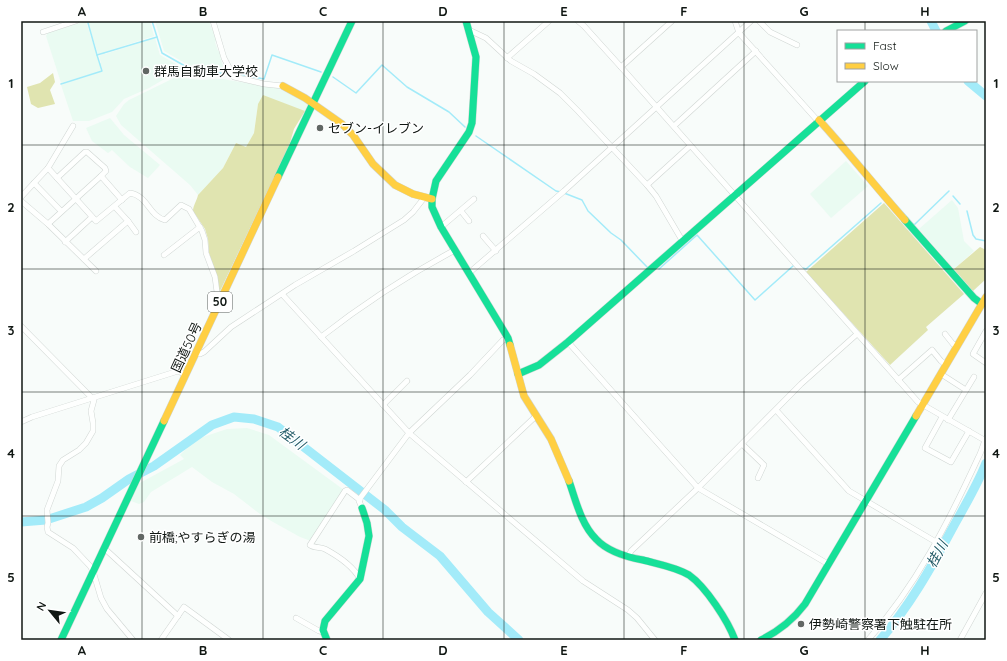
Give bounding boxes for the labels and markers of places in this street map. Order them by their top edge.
place label: 群馬自動車大学校 [154,63,258,79]
marker: 群馬自動車大学校 [141,66,151,76]
place label: セブン-イレブン [328,120,424,136]
marker: セブン-イレブン [315,123,325,133]
place label: 前橋;やすらぎの湯 [149,529,256,545]
marker: 前橋;やすらぎの湯 [136,532,146,542]
place label: 伊勢崎警察署下触駐在所 [809,616,952,632]
marker: 伊勢崎警察署下触駐在所 [796,619,806,629]

